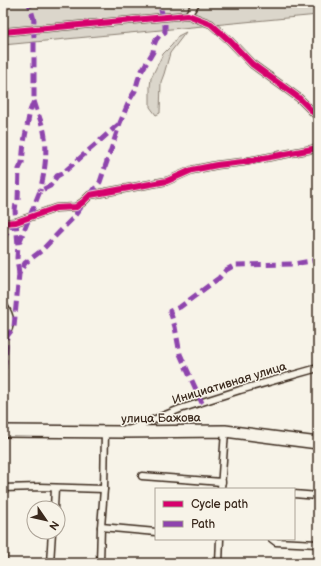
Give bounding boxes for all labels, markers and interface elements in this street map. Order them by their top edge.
street label: Инициативная улица [170,359,288,408]
street label: улица Бажова [121,410,201,427]
legend [155,488,295,540]
text: Cycle path [191,497,248,512]
north arrow [26,500,66,540]
text: Path [191,517,216,532]
text: N [46,518,62,532]

